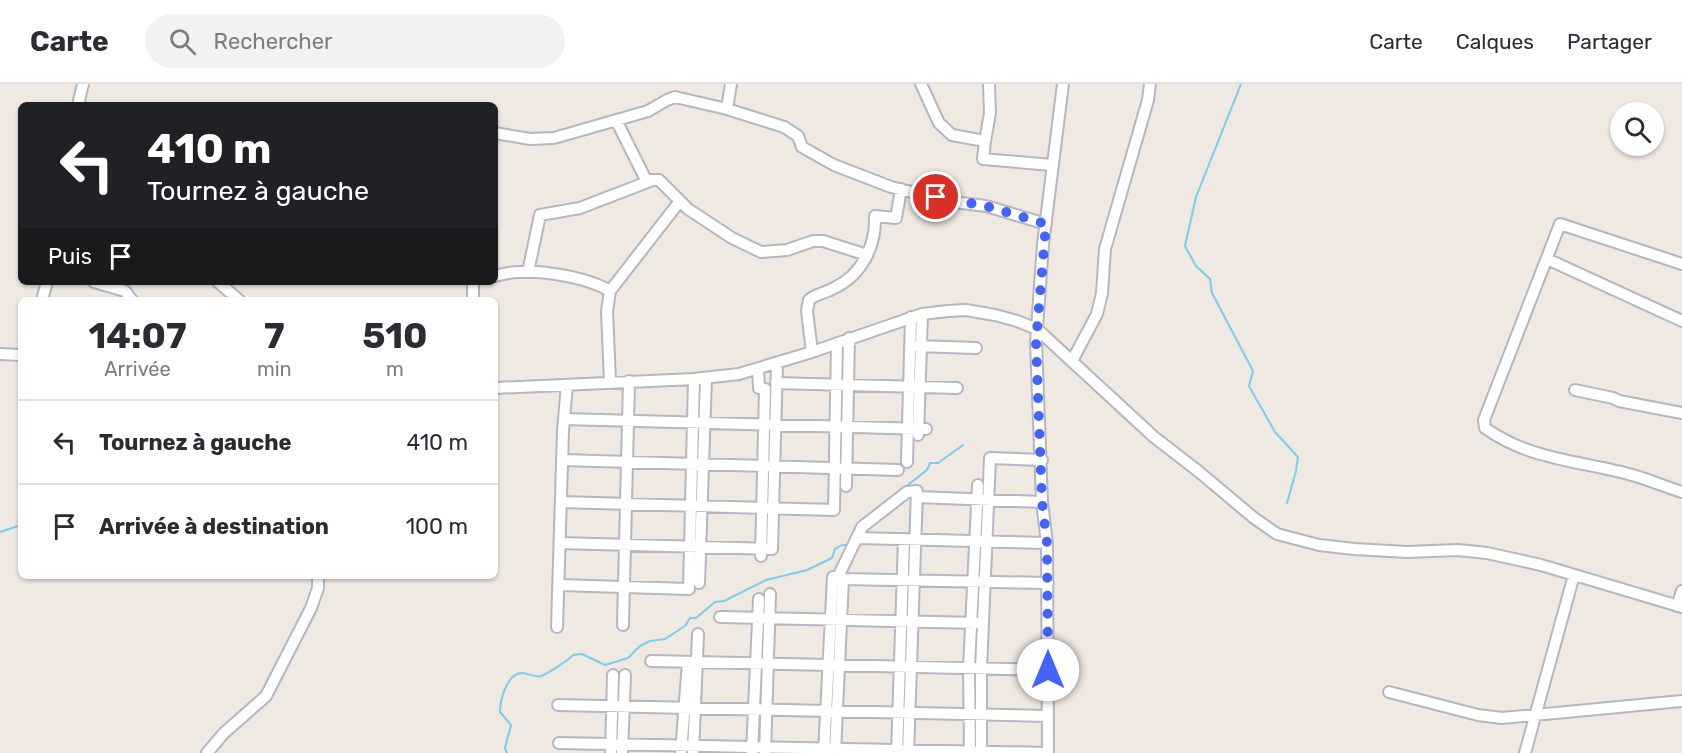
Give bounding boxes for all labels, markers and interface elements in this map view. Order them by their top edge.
search box [145,14,565,68]
text: Carte [30,25,109,58]
icon: search [166,25,199,58]
text: Rechercher [214,28,332,55]
text: Carte [1369,29,1423,54]
text: Calques [1456,29,1534,54]
text: Partager [1567,29,1652,54]
map controls [1610,102,1664,156]
button: search [1610,102,1664,156]
text: 410 m [147,124,272,174]
icon: left [48,126,126,204]
pin [910,171,961,222]
text: Tournez à gauche [147,175,369,207]
icon: arrive [919,180,952,213]
icon: arrive [104,240,137,273]
text: Puis [48,243,92,270]
text: 14:07 [88,314,187,357]
text: 7 [264,314,285,357]
text: 510 [362,314,428,357]
text: Arrivée [104,357,171,381]
text: min [257,357,292,381]
text: m [386,357,404,381]
icon: left [48,426,81,459]
text: Tournez à gauche [99,429,292,456]
text: 410 m [406,429,468,456]
icon: arrive [48,510,81,543]
text: Arrivée à destination [99,513,329,540]
text: 100 m [406,513,468,540]
position arrow [1016,638,1080,702]

